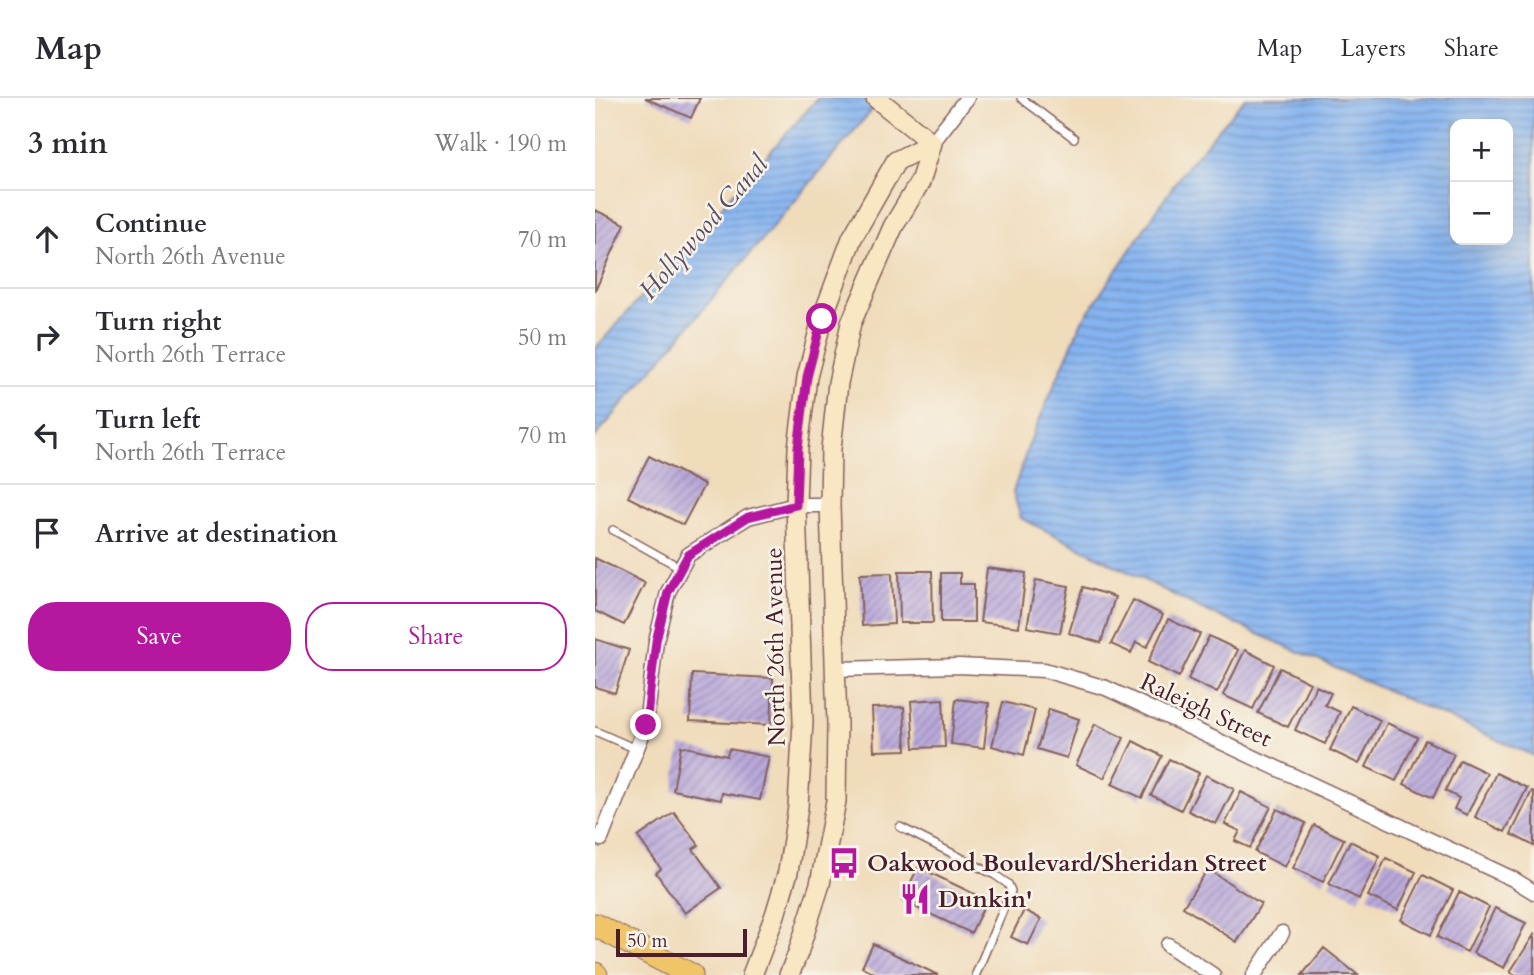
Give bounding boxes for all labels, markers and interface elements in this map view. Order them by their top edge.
text: Map [35,26,102,71]
text: Map [1257,32,1303,65]
text: Layers [1341,32,1406,65]
text: Share [1444,32,1499,65]
map controls [1450,119,1513,245]
button: + [1450,119,1513,182]
text: 3 min [28,123,108,164]
text: Walk · 190 m [434,128,567,159]
water label: Hollywood Canal [631,147,776,307]
button: − [1450,182,1513,245]
text: Continue [95,206,207,241]
icon: ahead [28,220,66,258]
text: 70 m [518,224,567,255]
text: North 26th Avenue [95,241,286,272]
route start [806,303,837,334]
text: Turn right [95,304,222,339]
icon: right [28,318,66,356]
text: 50 m [518,322,567,353]
text: North 26th Terrace [95,339,286,370]
text: Turn left [95,402,200,437]
icon: left [28,416,66,454]
text: 70 m [518,420,567,451]
text: North 26th Terrace [95,437,286,468]
icon: arrive [28,514,66,552]
text: Arrive at destination [95,516,338,551]
street label: North 26th Avenue [757,547,794,747]
button: Save [28,602,291,671]
button: Share [305,602,567,671]
street label: Raleigh Street [1135,666,1277,755]
route end [630,709,661,740]
bus stop icon: Oakwood Boulevard/Sheridan Street [827,846,861,880]
place label: Oakwood Boulevard/Sheridan Street [867,847,1267,880]
restaurant icon: Dunkin' [898,882,932,916]
place label: Dunkin' [938,883,1032,916]
scale bar [616,926,747,958]
text: 50 m [627,928,668,954]

